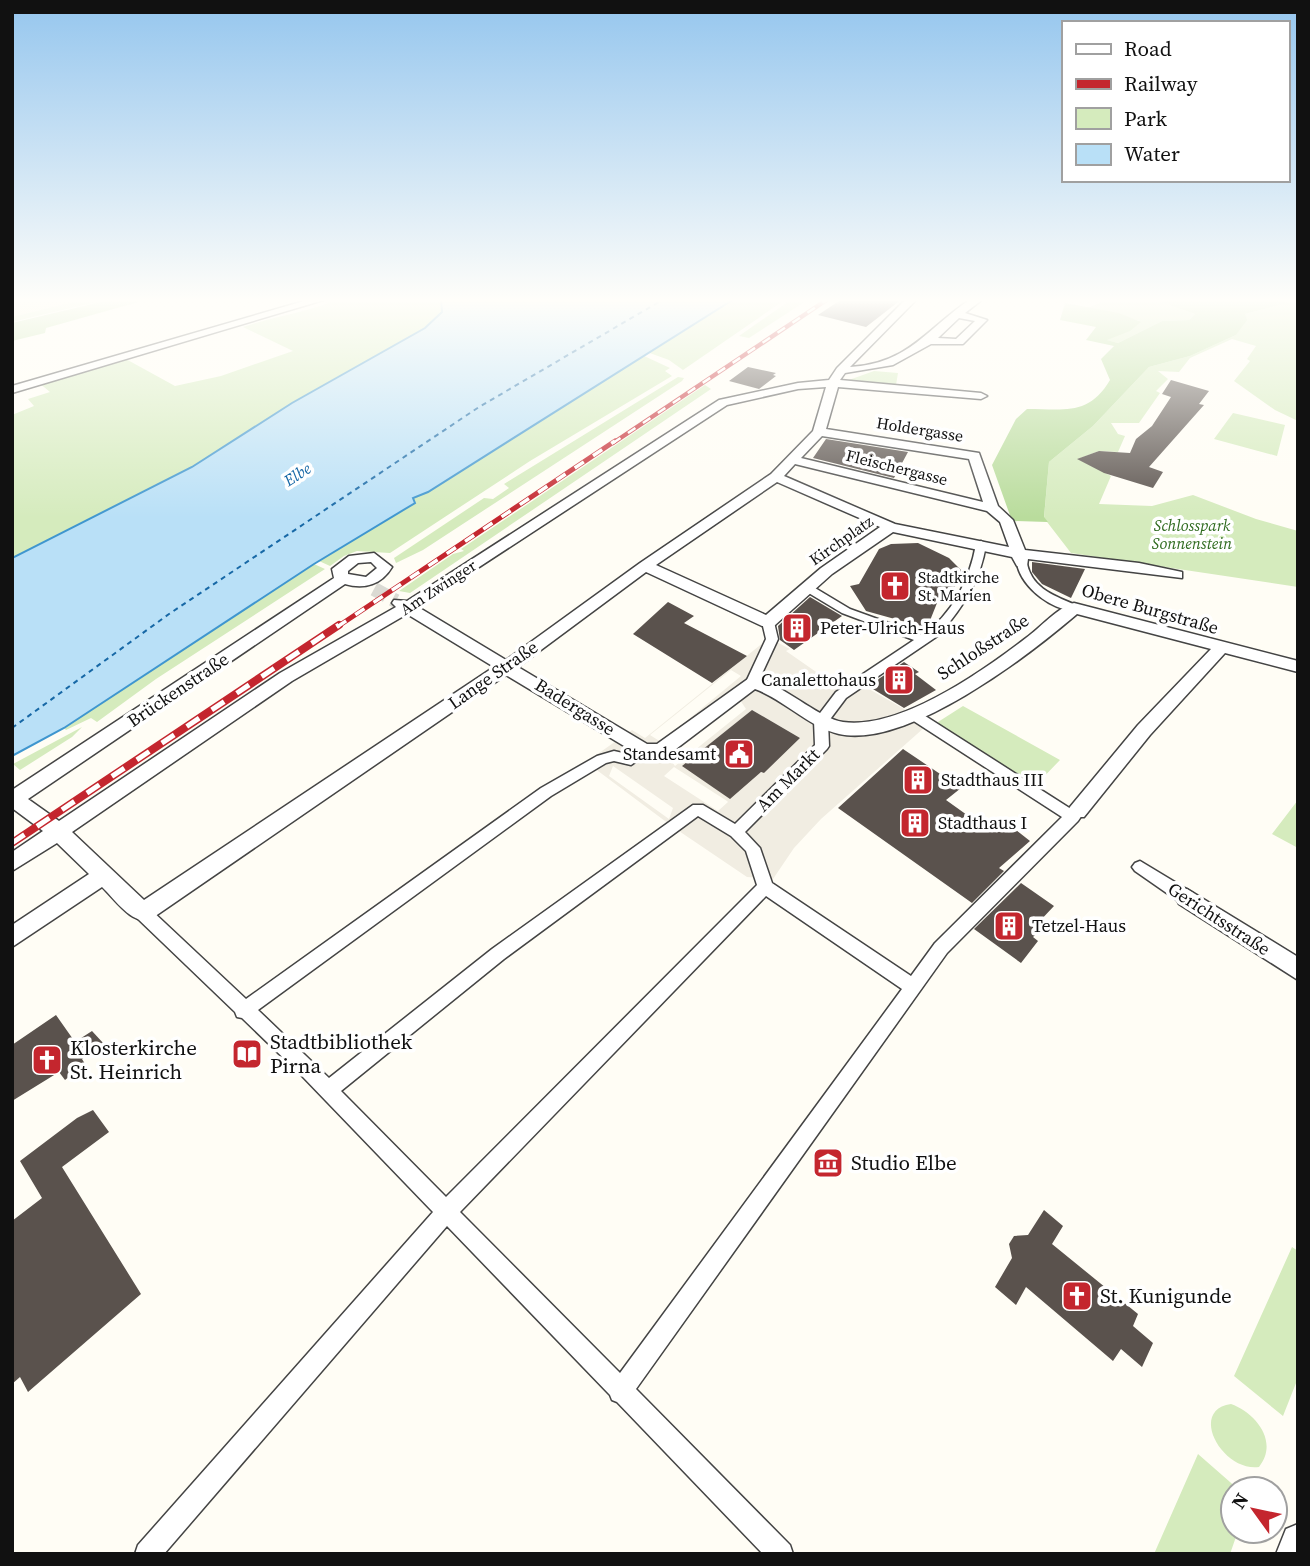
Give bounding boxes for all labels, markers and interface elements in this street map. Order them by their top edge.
legend [1062,21,1289,182]
text: Road [1124,34,1172,63]
text: Railway [1124,69,1198,98]
text: Park [1124,104,1168,133]
text: Water [1124,139,1180,168]
street label: Holdergasse [875,411,965,447]
street label: Fleischergasse [844,444,950,490]
water label: Elbe [278,457,315,491]
street label: Kirchplatz [805,510,877,570]
park label: Schlosspark Sonnenstein [1152,514,1232,554]
street label: Am Zwinger [396,554,481,620]
place label: Stadtkirche St. Marien [918,566,999,606]
church icon: Stadtkirche St. Marien [878,569,912,603]
street label: Obere Burgstraße [1079,577,1222,640]
street label: Schloßstraße [932,608,1033,686]
building icon: Peter-Ulrich-Haus [780,611,814,645]
place label: Peter-Ulrich-Haus [820,615,965,640]
street label: Lange Straße [443,634,543,715]
street label: Brückenstraße [122,646,233,733]
building icon: Canalettohaus [882,663,916,697]
place label: Canalettohaus [761,667,876,692]
street label: Badergasse [530,672,620,741]
public building icon: Standesamt [722,737,756,771]
place label: Standesamt [623,741,716,766]
street label: Am Markt [750,742,825,817]
building icon: Stadthaus III [901,763,935,797]
place label: Stadthaus III [941,767,1044,792]
building icon: Stadthaus I [898,806,932,840]
place label: Stadthaus I [938,810,1027,835]
street label: Gerichtsstraße [1163,876,1275,961]
building icon: Tetzel-Haus [992,909,1026,943]
place label: Tetzel-Haus [1032,913,1126,938]
place label: Stadtbibliothek Pirna [270,1027,413,1080]
place label: Klosterkirche St. Heinrich [70,1033,197,1086]
library icon: Stadtbibliothek Pirna [230,1037,264,1071]
church icon: Klosterkirche St. Heinrich [30,1043,64,1077]
museum icon: Studio Elbe [811,1146,845,1180]
place label: Studio Elbe [851,1148,957,1177]
church icon: St. Kunigunde [1060,1279,1094,1313]
place label: St. Kunigunde [1100,1281,1232,1310]
north arrow [1219,1475,1289,1545]
text: N [1225,1488,1255,1514]

